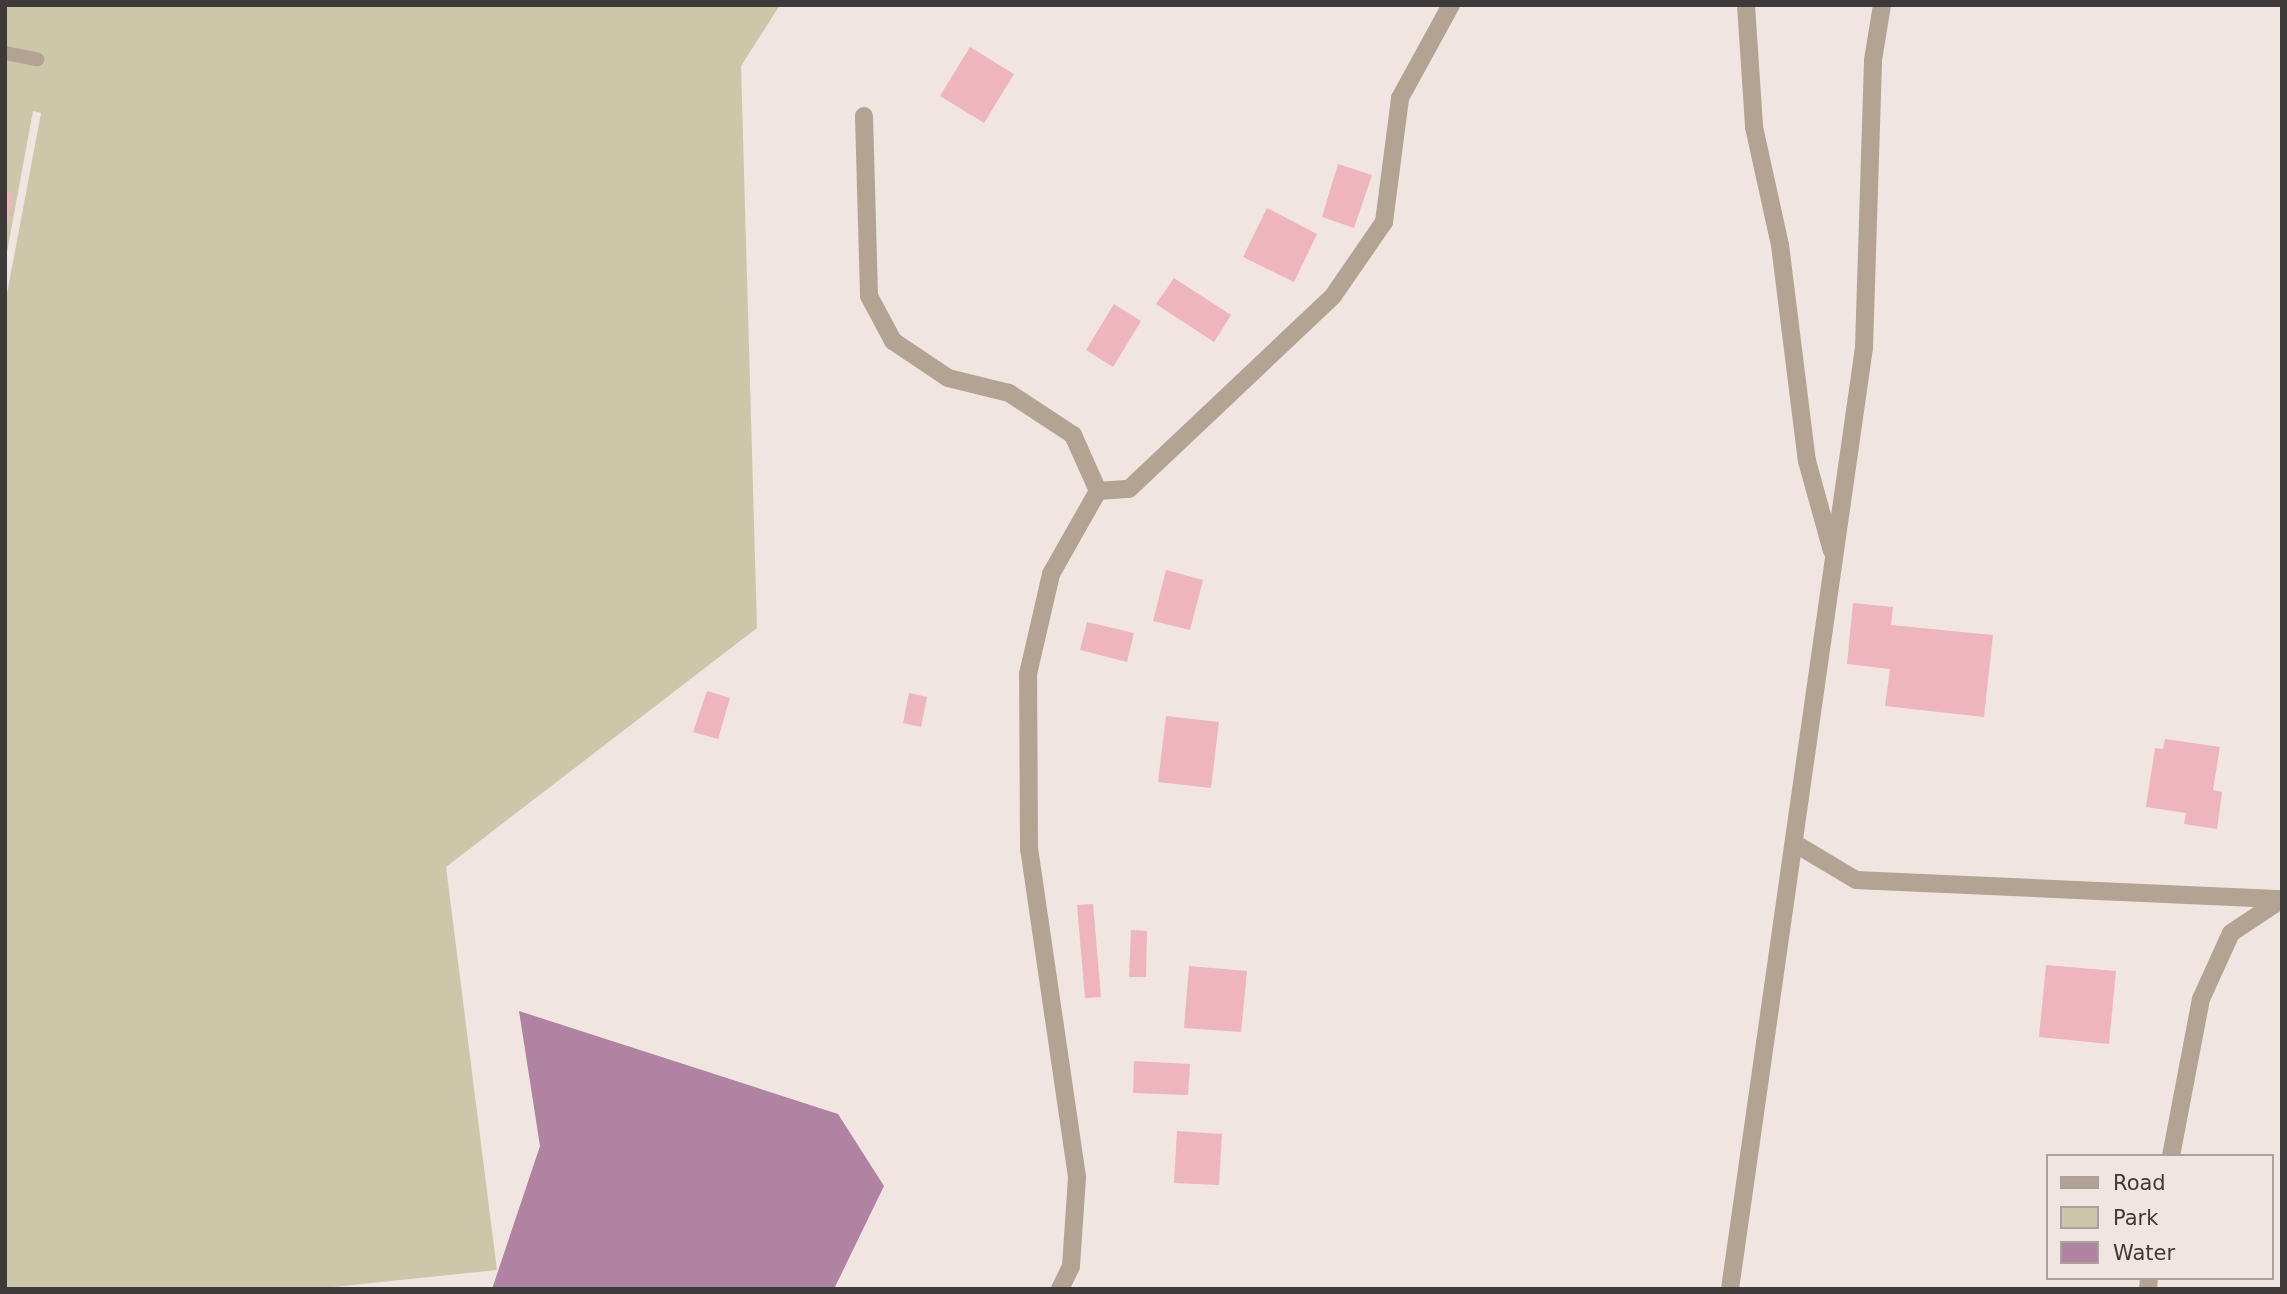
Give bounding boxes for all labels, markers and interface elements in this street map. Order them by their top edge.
legend [2046,1154,2273,1280]
text: Road [2113,1171,2166,1195]
text: Park [2113,1206,2158,1230]
text: Water [2113,1241,2175,1265]

